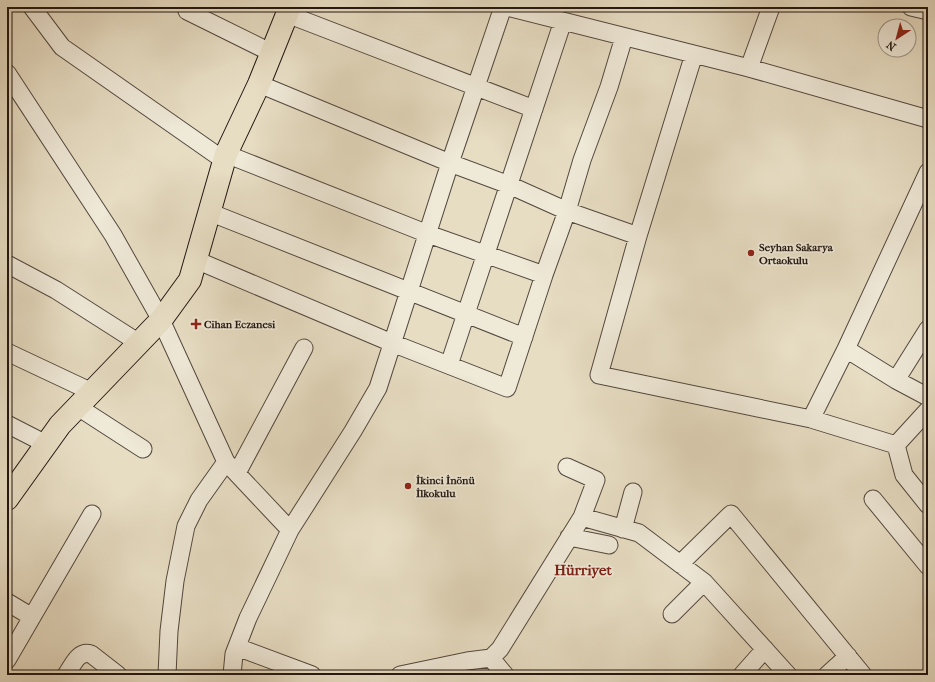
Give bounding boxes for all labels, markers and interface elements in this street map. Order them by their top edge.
north arrow [877,18,917,58]
text: N [884,38,899,53]
place label: Seyhan Sakarya Ortaokulu [759,241,834,267]
marker: Seyhan Sakarya Ortaokulu [746,248,756,258]
place label: Cihan Eczanesi [204,318,276,331]
marker: Cihan Eczanesi [191,319,201,329]
place label: İkinci İnönü İlkokulu [416,474,475,500]
marker: İkinci İnönü İlkokulu [403,481,413,491]
district label: Hürriyet [554,561,612,579]

